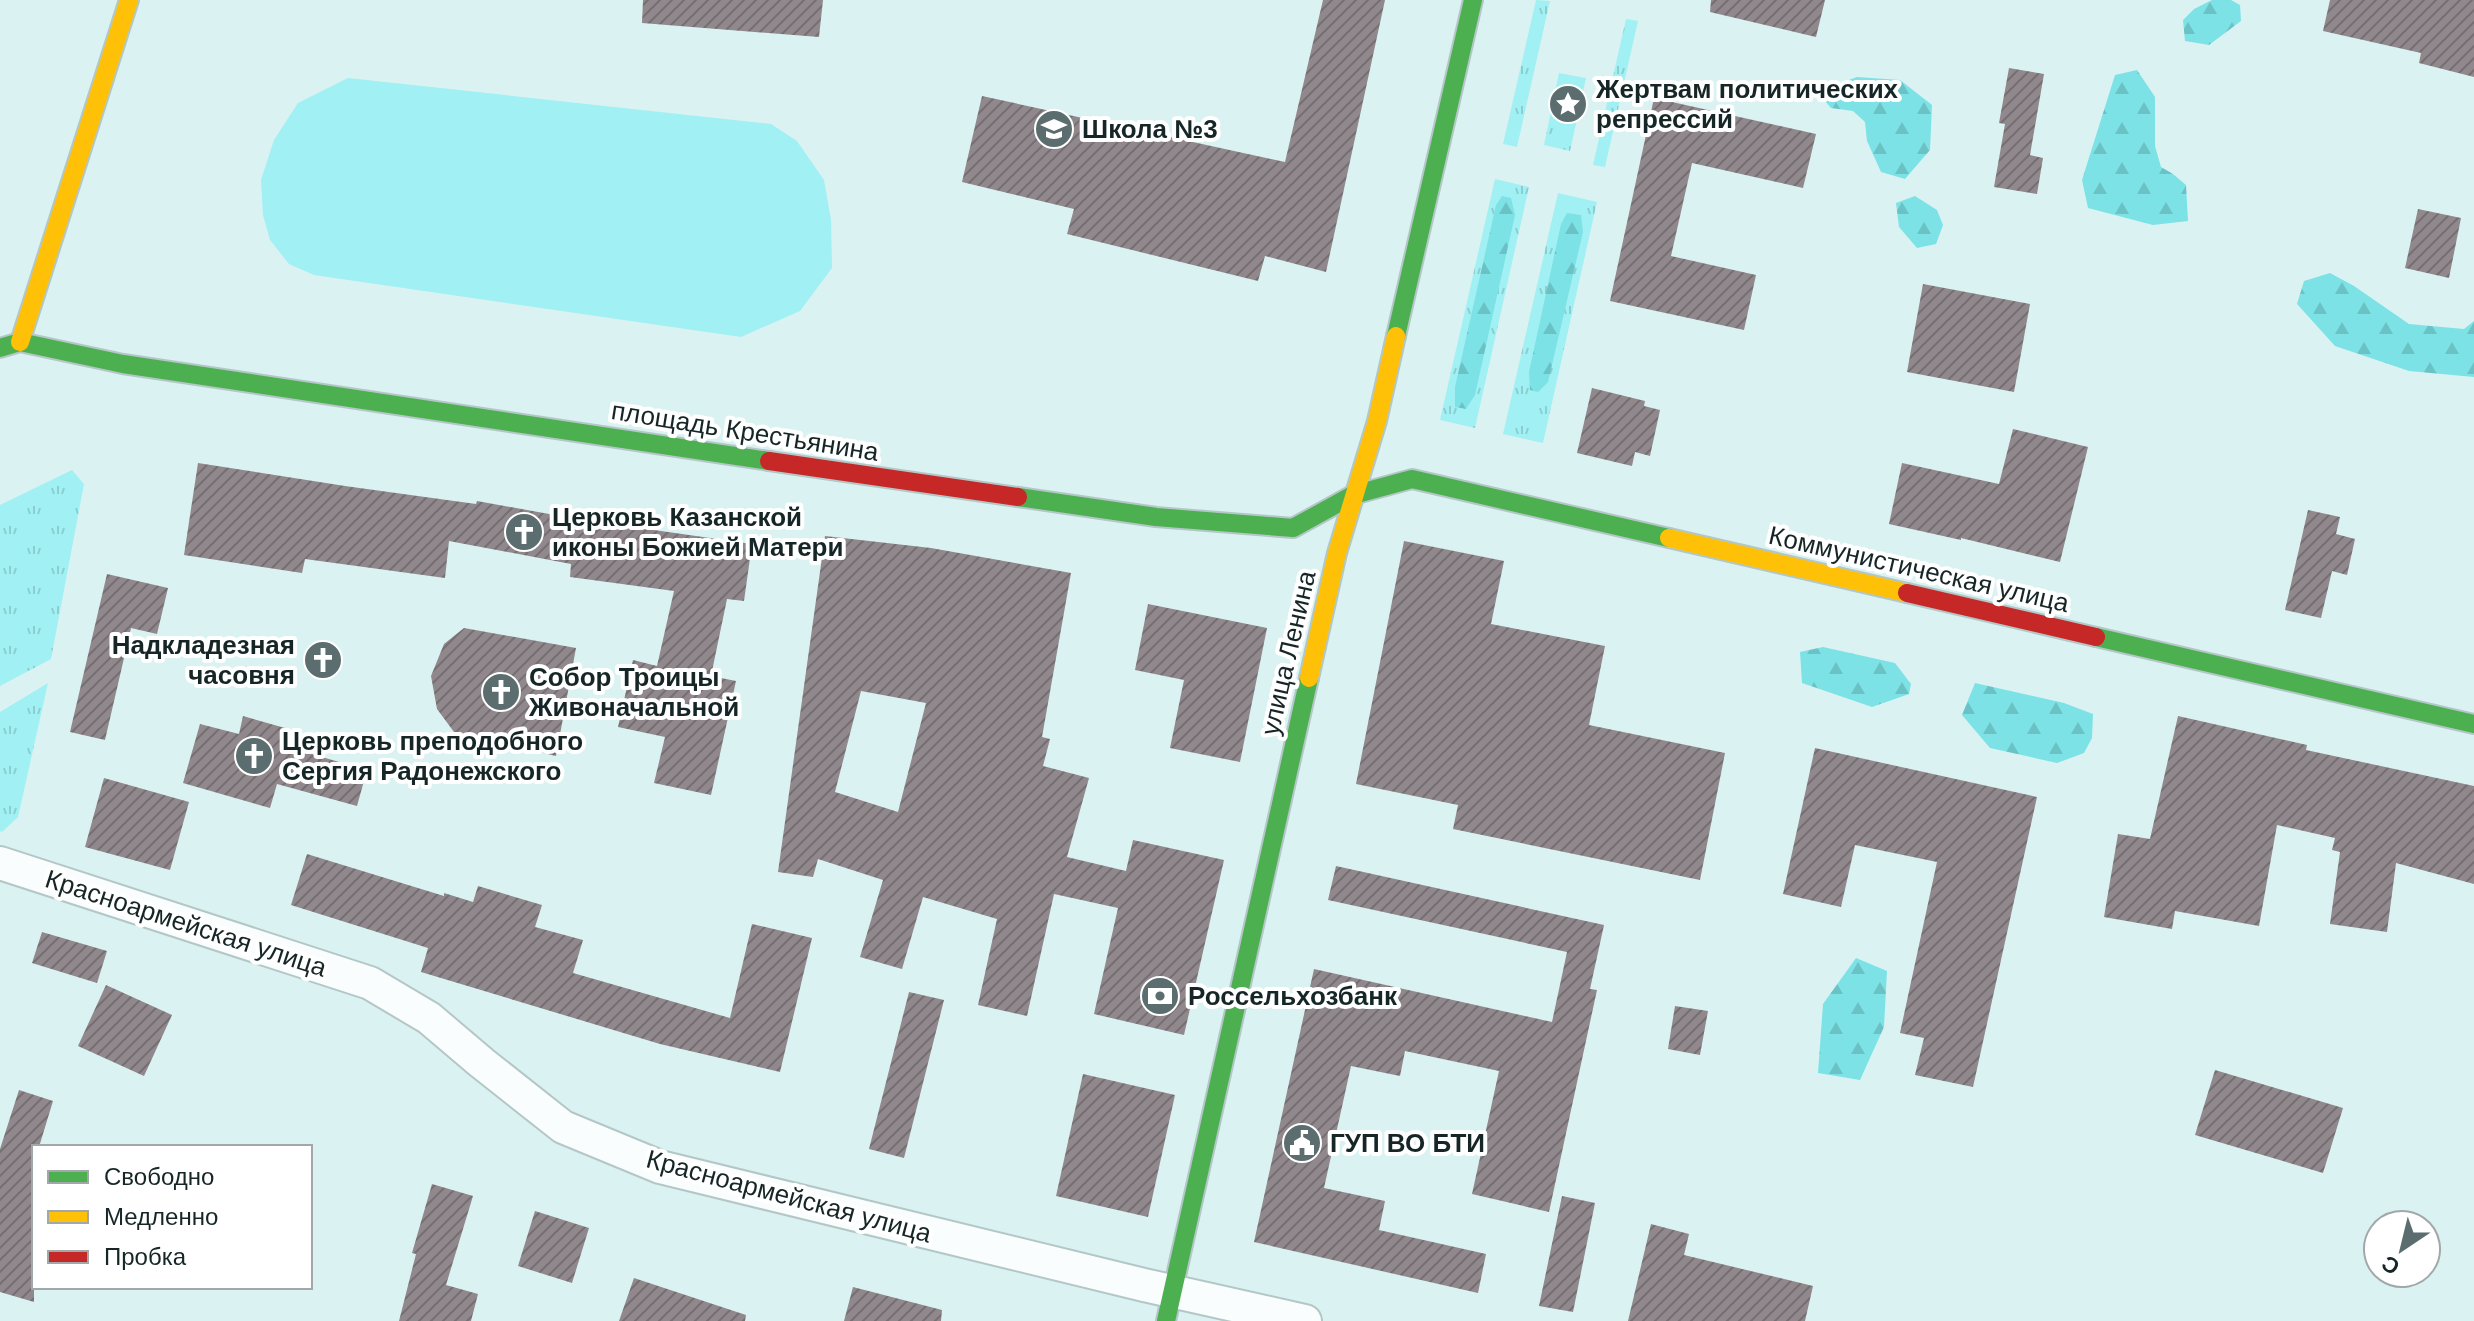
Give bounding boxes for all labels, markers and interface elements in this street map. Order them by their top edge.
place label: Жертвам политических репрессий [1595,74,1899,134]
place icon: Жертвам политических репрессий [1547,83,1589,125]
school or university icon: Школа №3 [1033,108,1075,150]
place label: Школа №3 [1082,114,1218,144]
street label: площадь Крестьянина [609,395,881,467]
place label: Церковь Казанской иконы Божией Матери [552,502,843,562]
church icon: Церковь Казанской иконы Божией Матери [503,511,545,553]
street label: Коммунистическая улица [1766,520,2073,618]
street label: улица Ленина [1254,567,1322,738]
place label: Надкладезная часовня [112,630,295,690]
church icon: Надкладезная часовня [302,639,344,681]
place label: Собор Троицы Живоначальной [528,662,739,722]
church icon: Собор Троицы Живоначальной [480,671,522,713]
place label: Церковь преподобного Сергия Радонежского [282,726,583,786]
church icon: Церковь преподобного Сергия Радонежского [233,735,275,777]
street label: Красноармейская улица [42,863,331,983]
bank icon: Россельхозбанк [1139,975,1181,1017]
place label: Россельхозбанк [1188,981,1398,1011]
public building icon: ГУП ВО БТИ [1281,1122,1323,1164]
place label: ГУП ВО БТИ [1330,1128,1485,1158]
street label: Красноармейская улица [643,1143,935,1249]
legend [32,1145,312,1289]
text: Свободно [104,1163,214,1190]
text: Медленно [104,1203,218,1230]
north arrow [2362,1209,2442,1289]
text: Пробка [104,1243,187,1270]
text: С [2377,1250,2404,1280]

